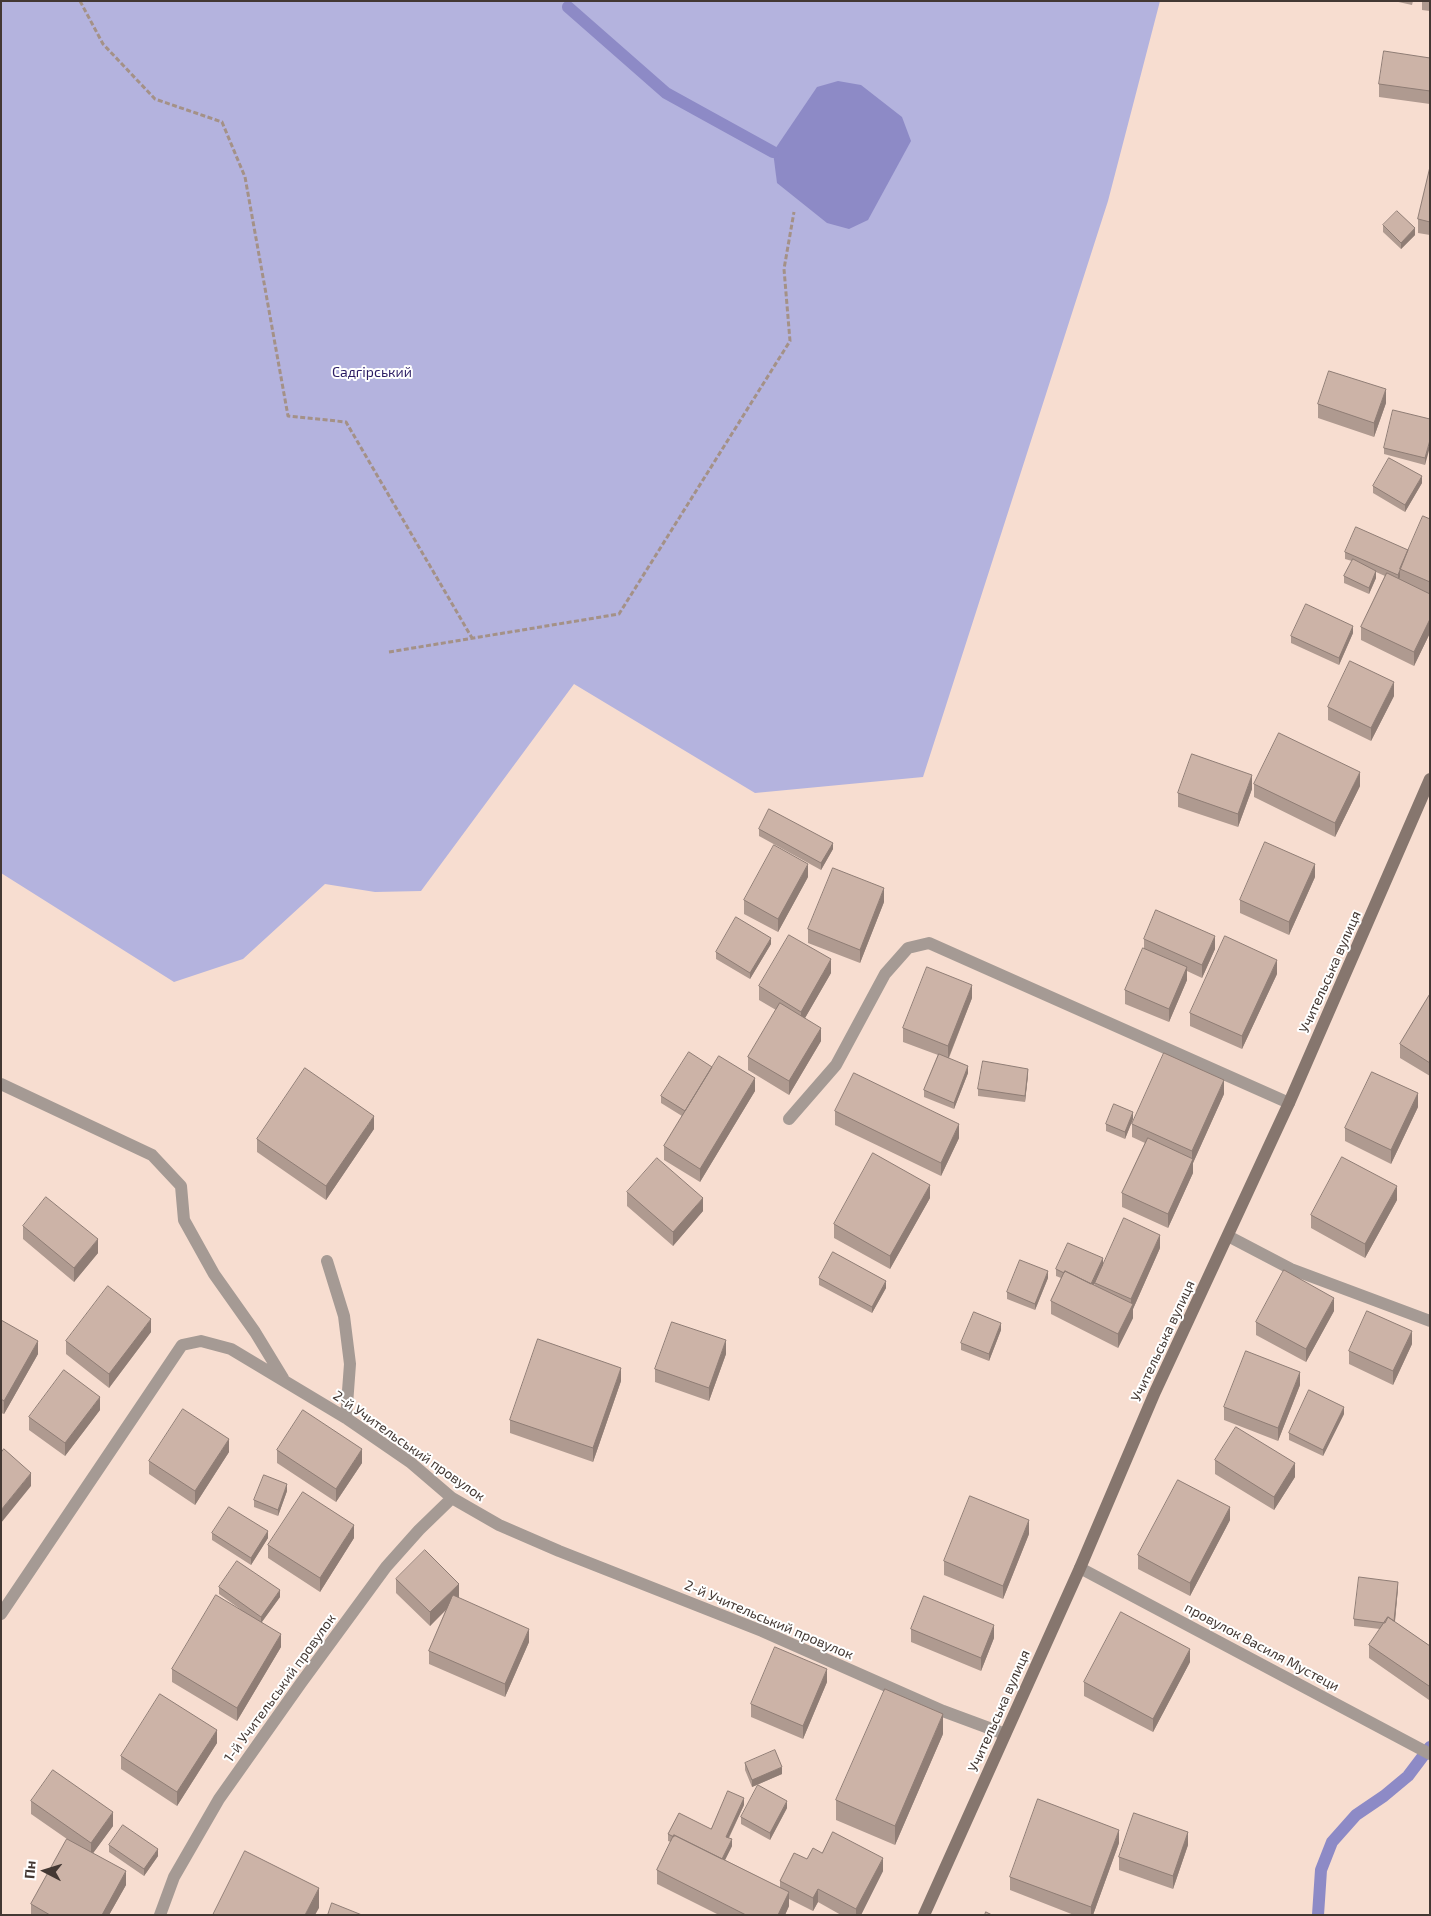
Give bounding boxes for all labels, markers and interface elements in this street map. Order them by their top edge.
park label: Садгірський [332,364,412,380]
street label: Учительська вулиця [1296,908,1364,1036]
street label: Учительська вулиця [1128,1278,1198,1404]
street label: 2-й Учительський провулок [330,1387,488,1505]
street label: 2-й Учительський провулок [682,1577,856,1663]
street label: провулок Василя Мустеци [1182,1599,1342,1695]
street label: 1-й Учительський провулок [220,1611,340,1765]
street label: Учительська вулиця [965,1647,1033,1775]
north arrow [20,1846,70,1896]
text: Пн [20,1860,39,1879]

